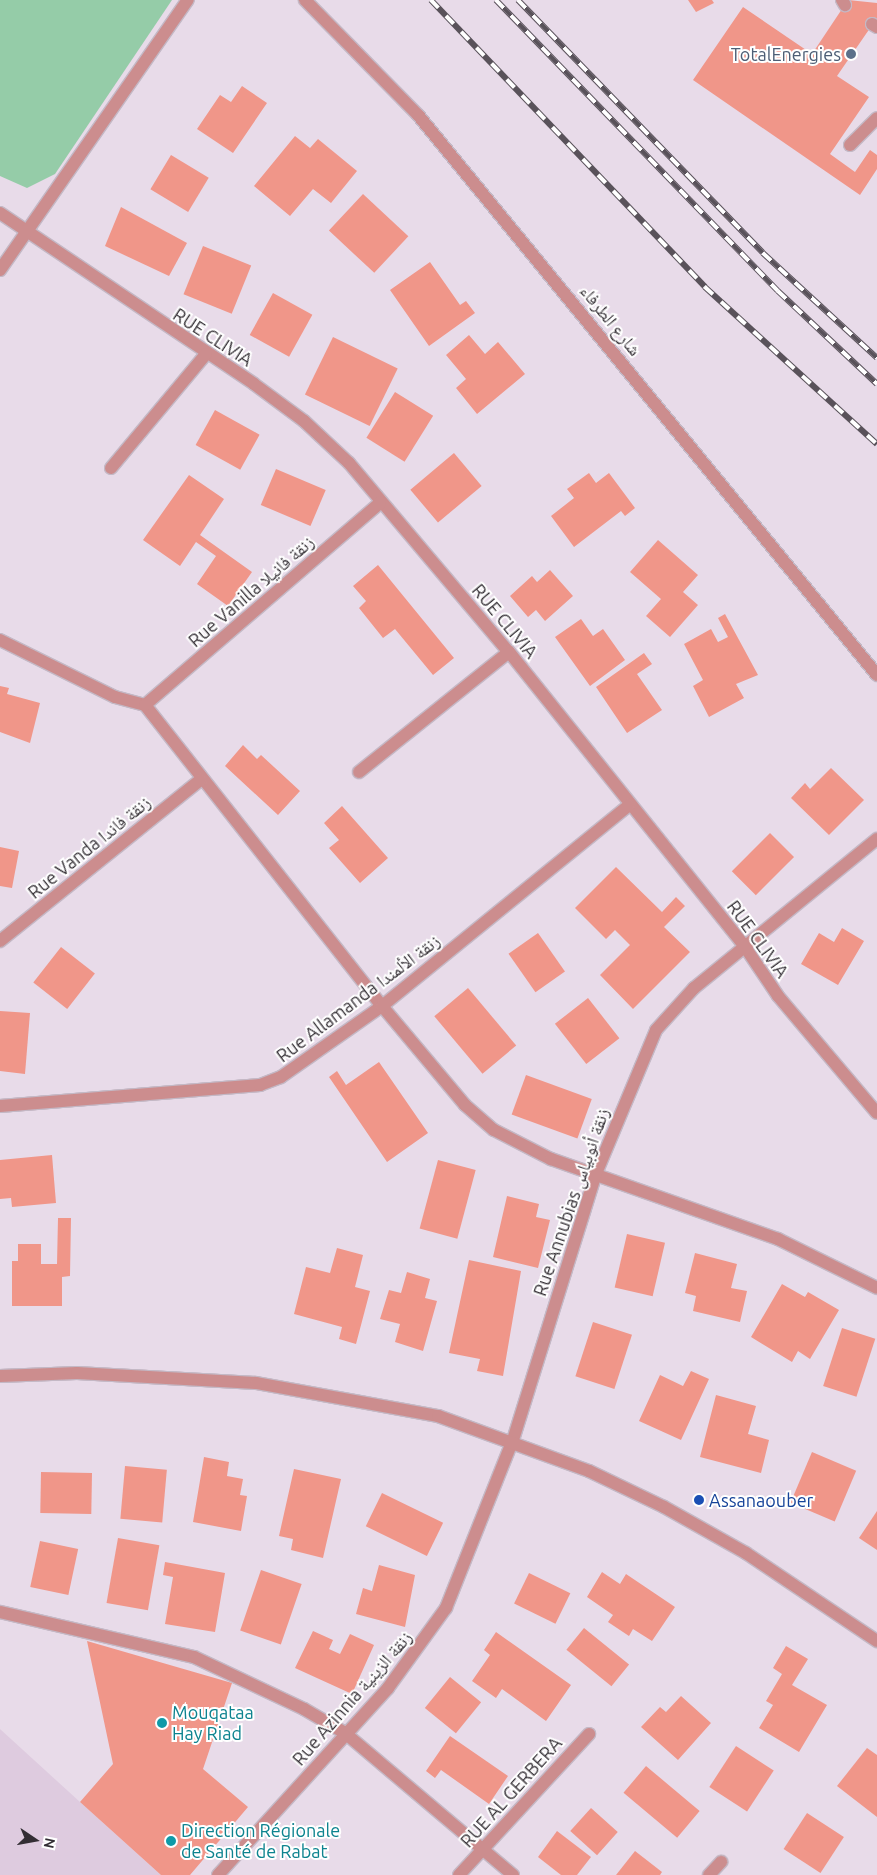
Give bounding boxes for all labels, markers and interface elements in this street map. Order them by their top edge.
place label: TotalEnergies [731,43,841,65]
marker: TotalEnergies [845,48,857,60]
street label: شارع الطرفاء [576,280,646,360]
street label: RUE CLIVIA [169,303,257,371]
street label: Rue Vanilla زنقة فانيلا [184,531,318,651]
street label: RUE CLIVIA [468,579,542,663]
street label: Rue Vanda زنقة فاندا [23,791,155,903]
street label: RUE CLIVIA [723,896,793,982]
street label: Rue Allamanda زنقة الألمندا [272,929,444,1067]
street label: Rue Annubias زنقة أنوبياس [529,1105,613,1299]
place label: Assanaouber [709,1489,813,1511]
marker: Assanaouber [693,1494,705,1506]
street label: Rue Azinnia زنقة الزينية [288,1626,416,1770]
place label: Mouqataa Hay Riad [172,1702,254,1745]
marker: Mouqataa Hay Riad [156,1717,168,1729]
street label: RUE AL GERBERA [456,1732,566,1852]
north arrow [10,1815,60,1865]
place label: Direction Régionale de Santé de Rabat [181,1820,340,1862]
marker: Direction Régionale de Santé de Rabat [165,1835,177,1847]
text: N [41,1836,59,1850]

